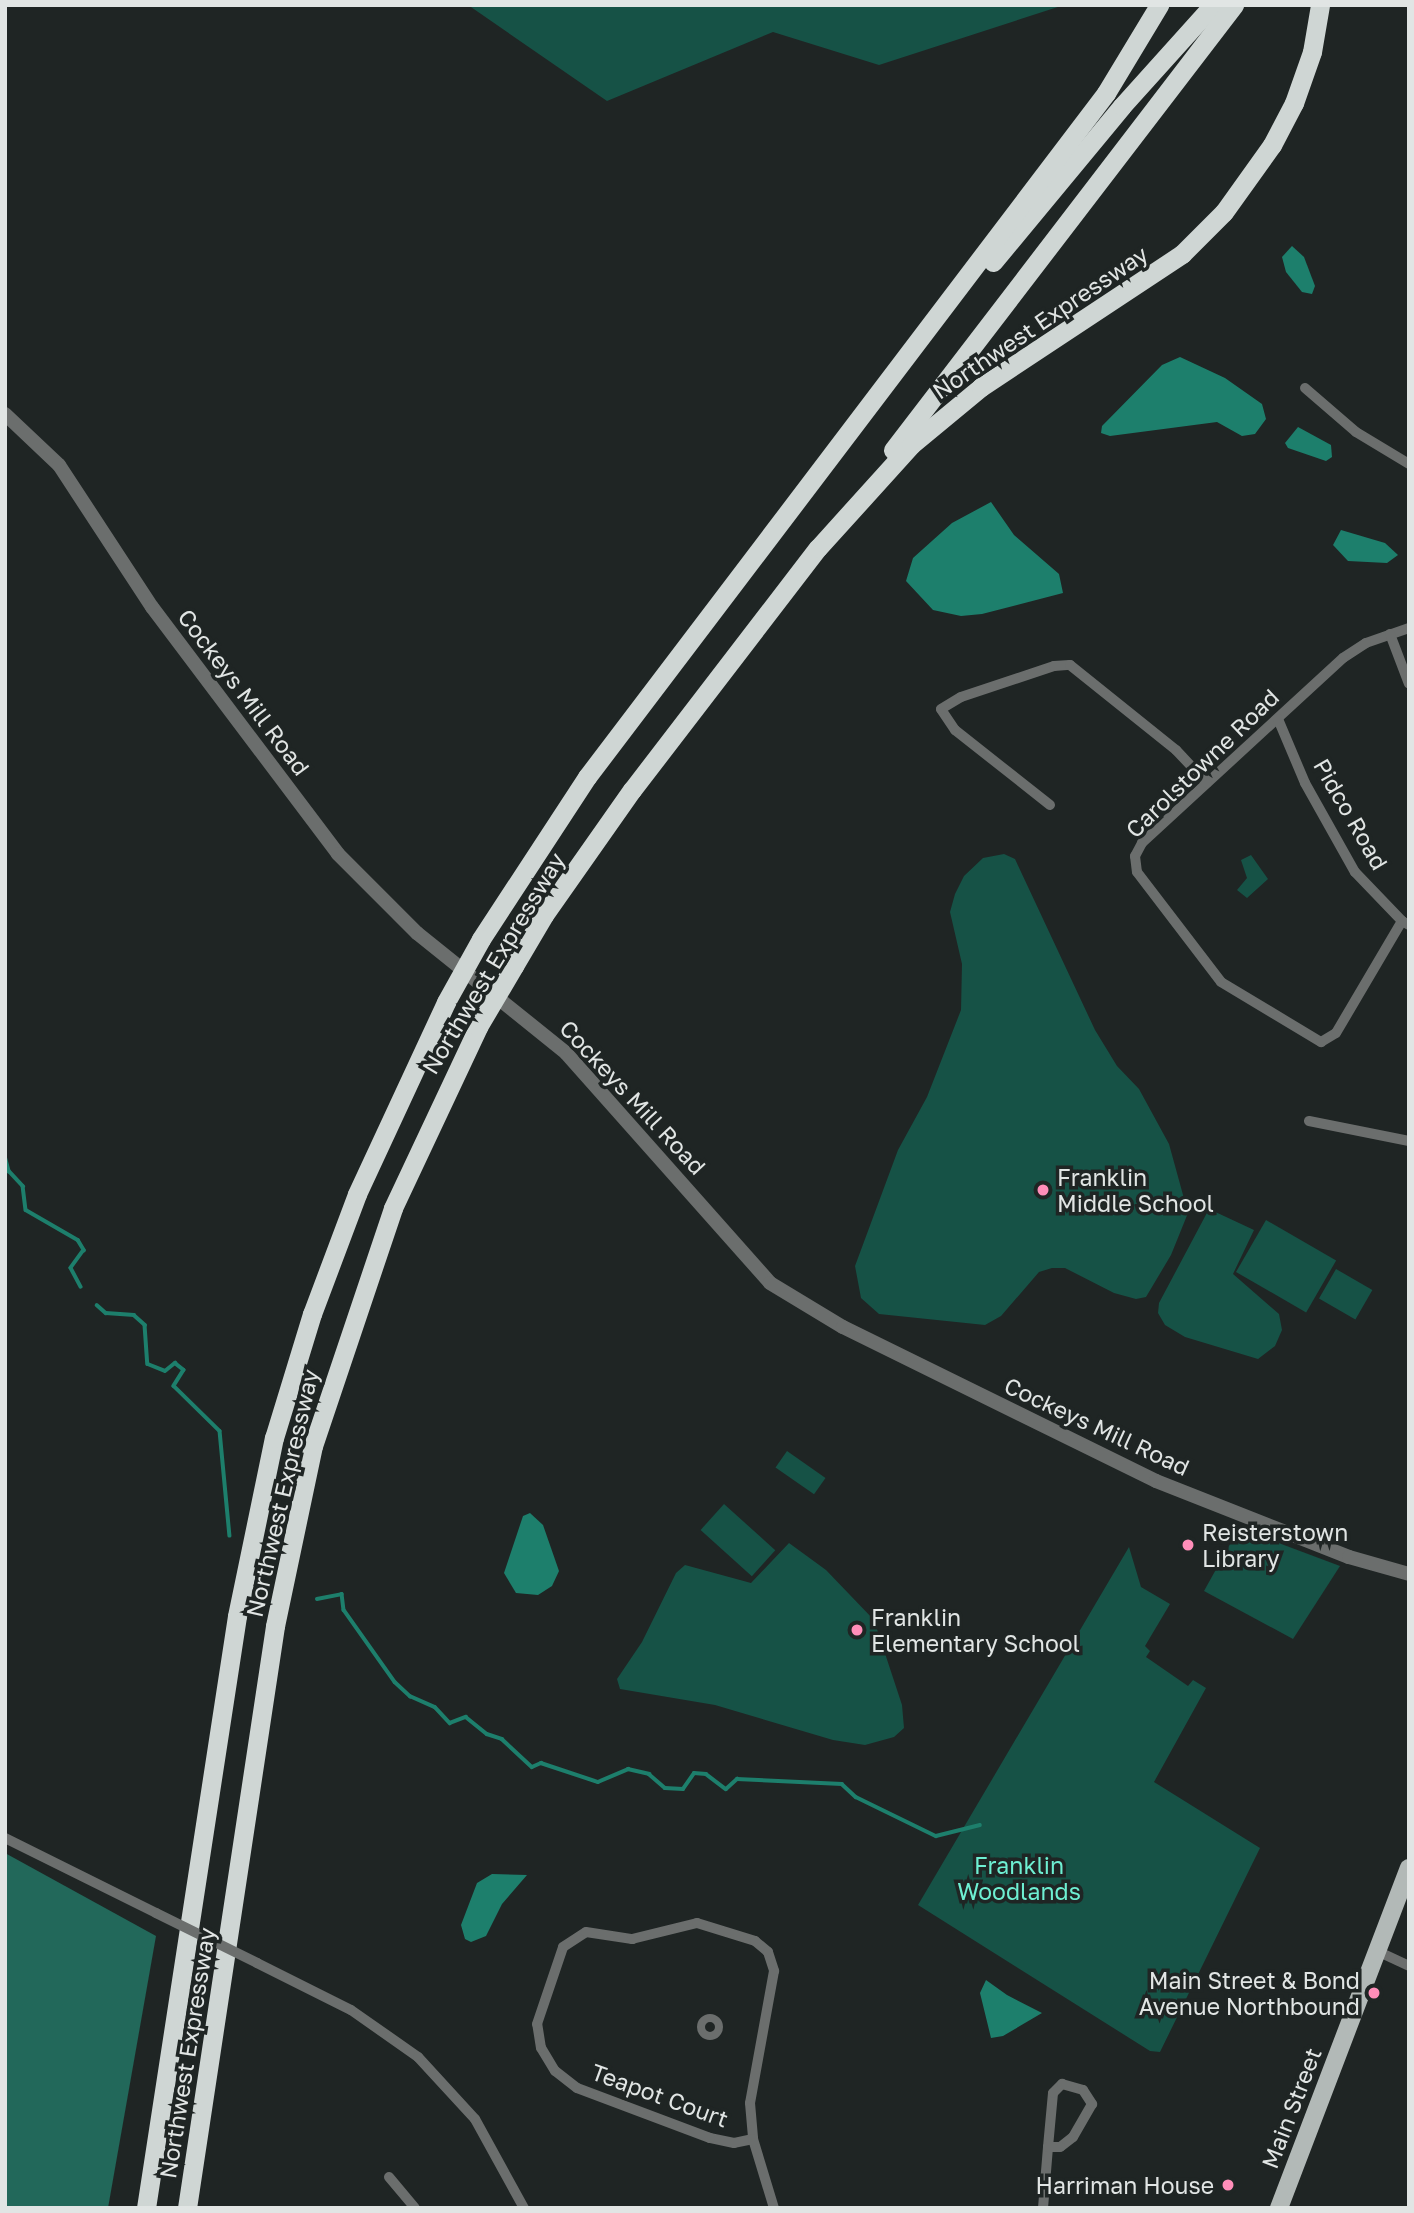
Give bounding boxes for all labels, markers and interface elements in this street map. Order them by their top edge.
street label: Northwest Expressway [927,240,1153,404]
street label: Cockeys Mill Road [173,603,315,781]
street label: Carolstowne Road [1120,683,1284,843]
street label: Pidco Road [1308,753,1394,875]
street label: Northwest Expressway [416,847,570,1079]
street label: Cockeys Mill Road [554,1014,712,1180]
place label: Franklin Middle School [1057,1163,1214,1217]
marker: Franklin Middle School [1035,1182,1051,1198]
street label: Northwest Expressway [240,1366,324,1620]
street label: Cockeys Mill Road [1000,1371,1194,1481]
place label: Reisterstown Library [1202,1518,1348,1572]
marker: Reisterstown Library [1180,1537,1196,1553]
place label: Franklin Elementary School [871,1603,1080,1657]
marker: Franklin Elementary School [849,1622,865,1638]
park label: Franklin Woodlands [957,1851,1081,1905]
street label: Northwest Expressway [154,1926,220,2180]
place label: Main Street & Bond Avenue Northbound [1139,1966,1360,2020]
marker: Main Street & Bond Avenue Northbound [1366,1985,1382,2001]
street label: Main Street [1255,2044,1327,2172]
street label: Teapot Court [588,2058,732,2132]
place label: Harriman House [1035,2171,1214,2199]
marker: Harriman House [1220,2177,1236,2193]

